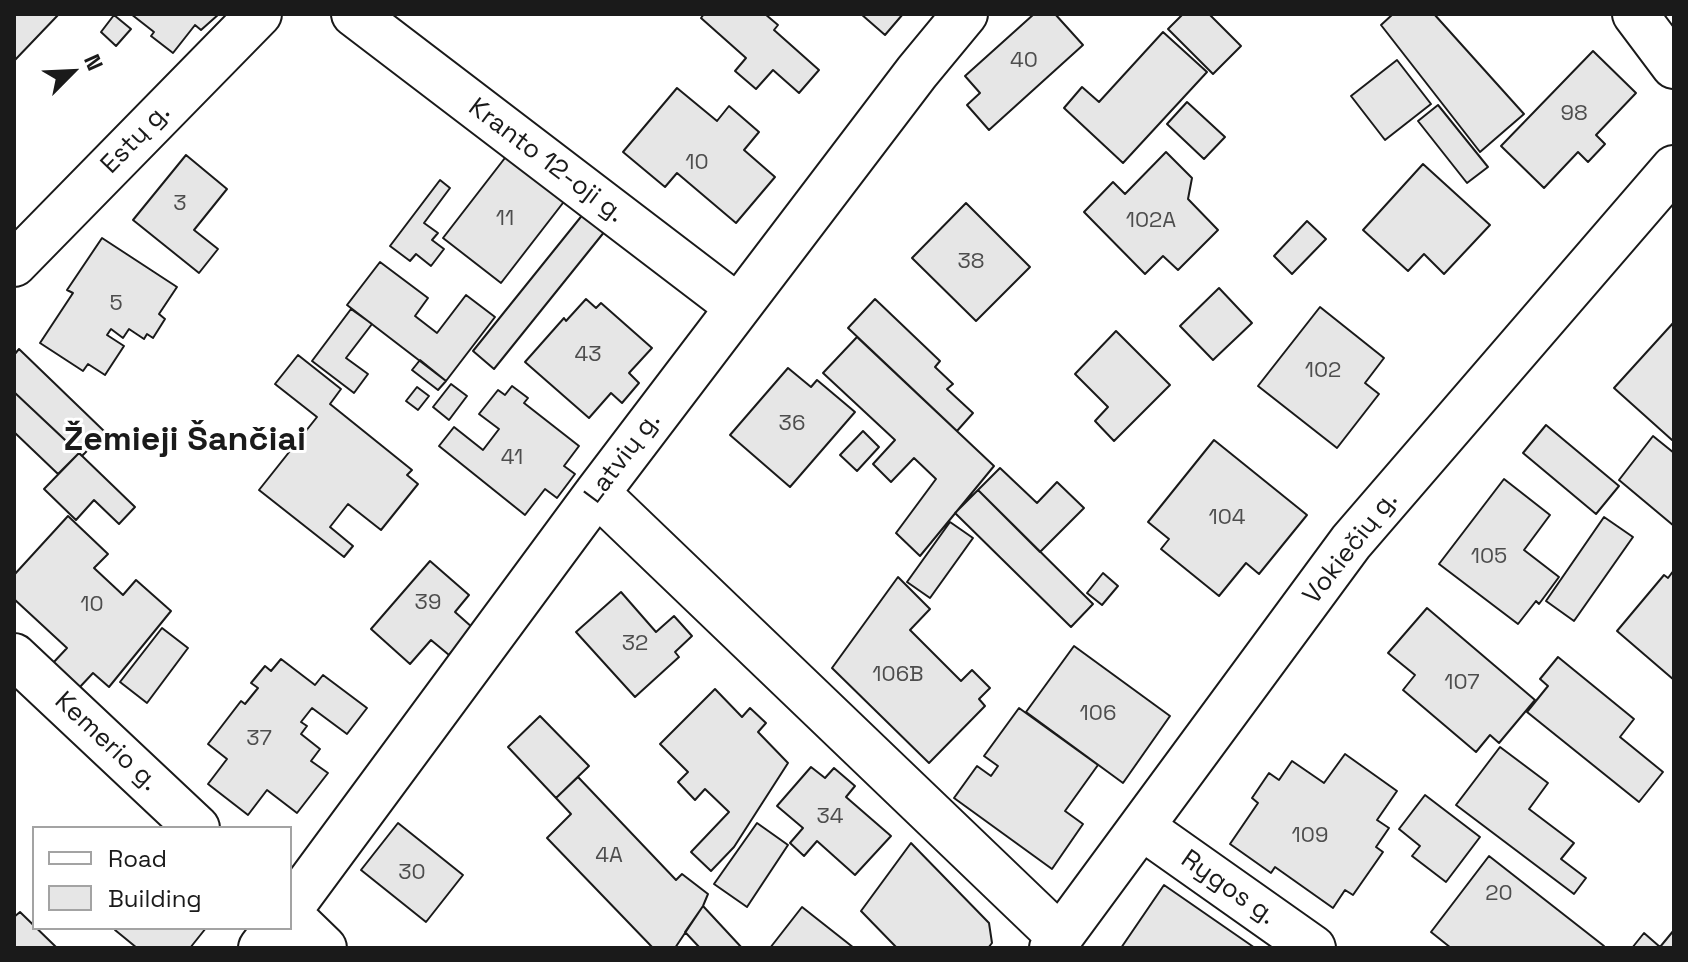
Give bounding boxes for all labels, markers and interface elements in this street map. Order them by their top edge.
north arrow [32,32,112,112]
house number: 40 [1010,48,1038,74]
text: N [78,50,110,75]
street label: Kranto 12-oji g. [462,92,630,230]
street label: Estų g. [95,97,177,181]
house number: 98 [1560,101,1588,127]
house number: 10 [685,150,709,176]
house number: 3 [173,191,187,217]
house number: 11 [496,206,514,232]
house number: 102A [1126,208,1176,234]
house number: 38 [958,249,984,275]
house number: 5 [109,291,123,317]
house number: 43 [574,342,602,368]
house number: 102 [1305,358,1341,384]
street label: Latvių g. [578,406,668,510]
house number: 36 [779,411,805,437]
district label: Žemieji Šančiai [64,421,306,461]
house number: 41 [501,445,523,471]
street label: Vokiečių g. [1297,485,1405,611]
house number: 104 [1208,505,1246,531]
house number: 105 [1471,544,1507,570]
house number: 39 [415,590,441,616]
house number: 10 [80,592,104,618]
house number: 32 [622,631,648,657]
house number: 106B [872,662,924,688]
house number: 107 [1444,670,1480,696]
street label: Kemerio g. [48,686,164,798]
house number: 106 [1080,701,1116,727]
house number: 37 [246,726,272,752]
house number: 34 [816,804,844,830]
house number: 109 [1292,823,1328,849]
legend [32,826,292,930]
text: Road [108,843,167,874]
house number: 4A [595,843,623,869]
street label: Rygos g. [1175,844,1281,932]
house number: 30 [398,860,426,886]
house number: 20 [1485,881,1513,907]
text: Building [108,883,202,914]

